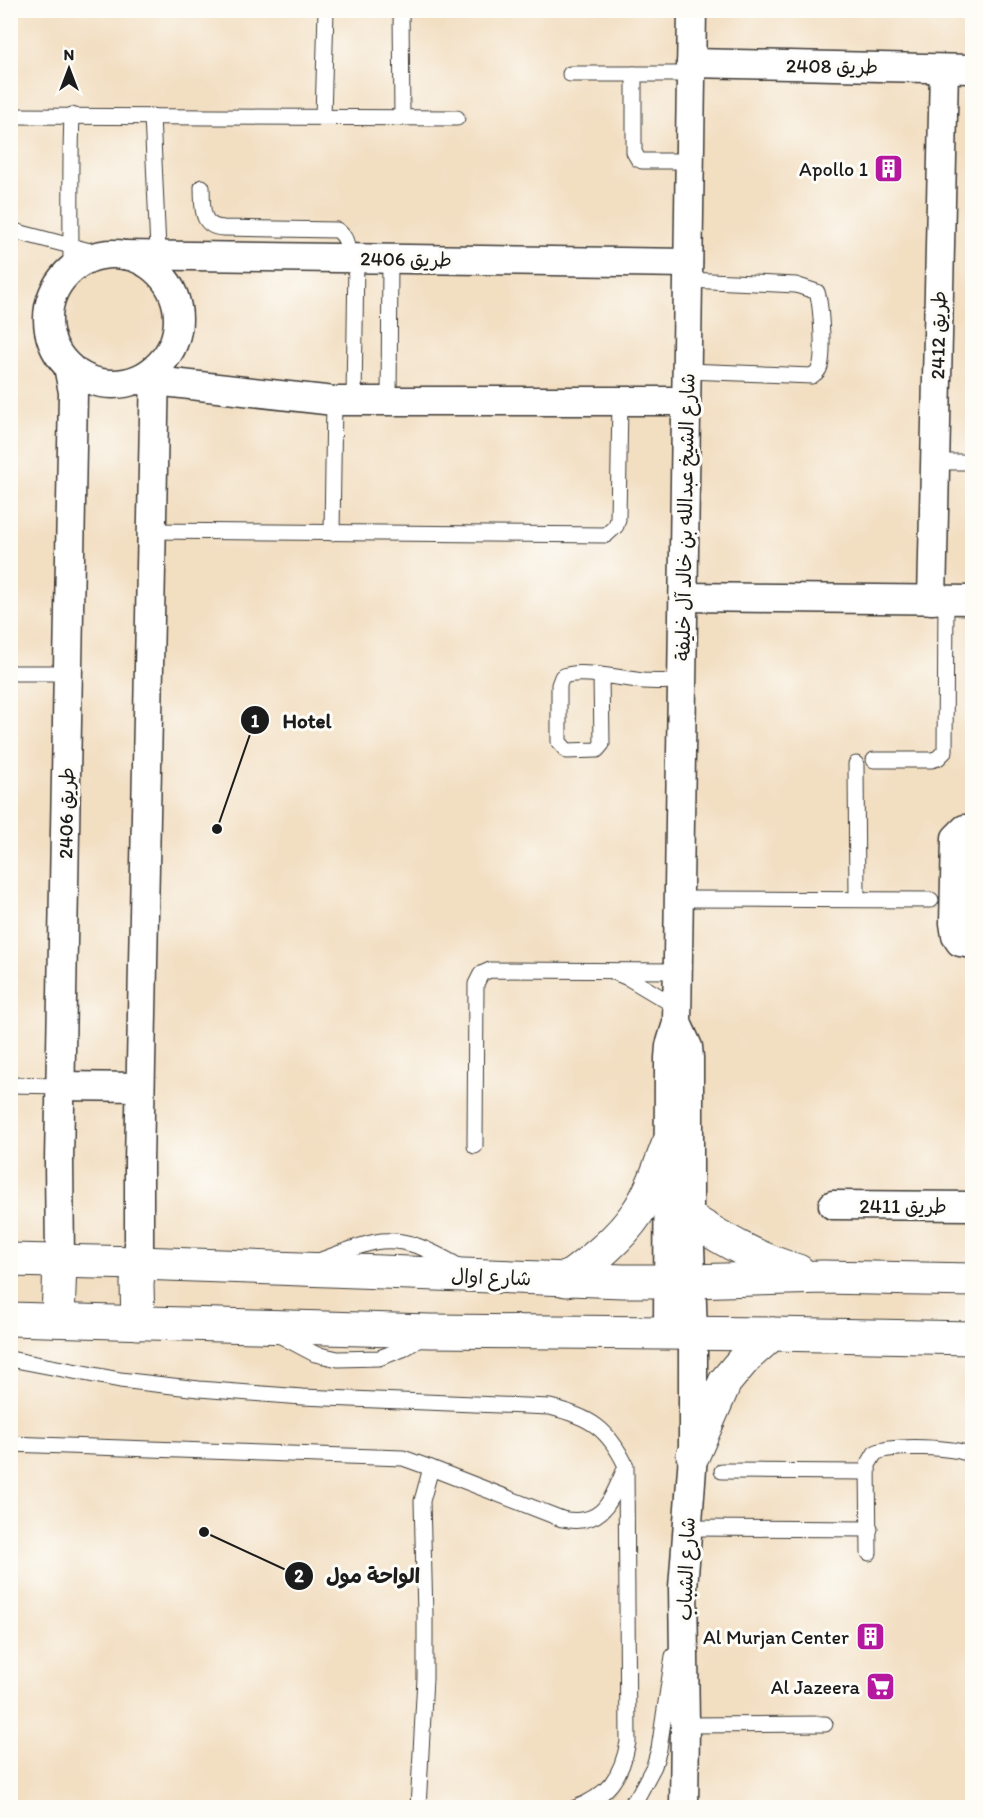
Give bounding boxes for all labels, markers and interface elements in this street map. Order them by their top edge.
north arrow [39,39,99,99]
text: N [64,45,74,64]
street label: طريق 2408 [786,53,878,79]
building icon: Apollo 1 [873,153,905,185]
place label: Apollo 1 [799,157,868,181]
street label: طريق 2406 [360,246,452,272]
street label: طريق 2412 [925,290,951,380]
street label: شارع الشيخ عبدالله بن خالد آل خليفة [670,373,702,661]
callout: Hotel [240,701,343,740]
text: Hotel [283,708,333,733]
text: 1 [251,710,260,732]
street label: طريق 2406 [53,767,79,859]
street label: طريق 2411 [859,1194,947,1218]
street label: شارع اوال [450,1264,532,1292]
street label: شارع الشباب [672,1517,702,1621]
callout: الواحة مول [284,1556,432,1595]
text: الواحة مول [326,1563,420,1589]
text: 2 [294,1565,304,1587]
building icon: Al Murjan Center [854,1621,886,1653]
place label: Al Murjan Center [703,1625,849,1649]
supermarket icon: Al Jazeera [865,1671,897,1703]
place label: Al Jazeera [771,1675,861,1699]

